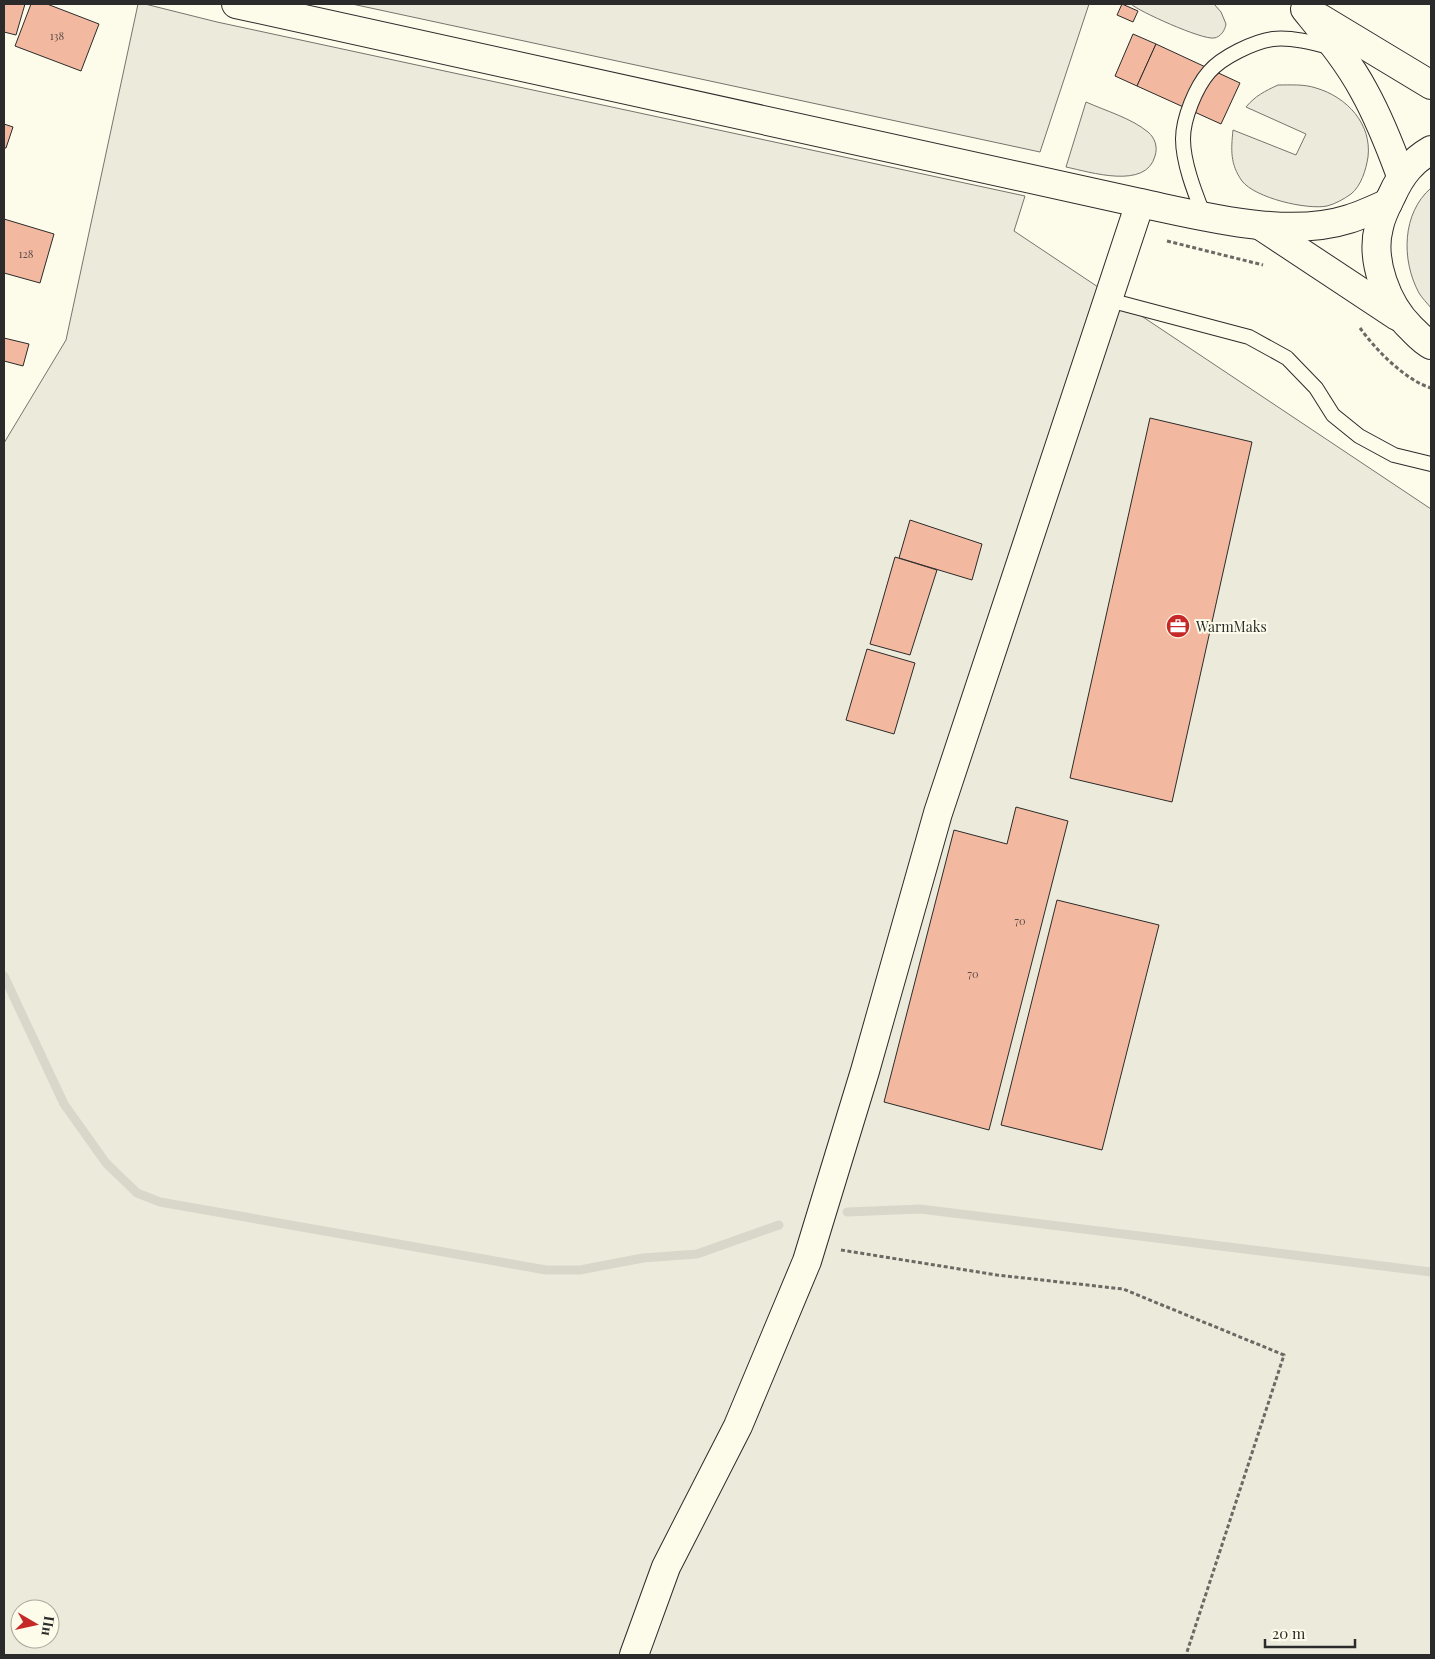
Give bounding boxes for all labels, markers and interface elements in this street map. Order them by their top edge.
house number: 138 [50,28,65,43]
house number: 128 [18,246,34,261]
office icon: WarmMaks [1165,613,1191,639]
place label: WarmMaks [1195,617,1267,636]
house number: 70 [1014,913,1026,928]
house number: 70 [967,966,979,981]
north arrow [10,1599,60,1649]
text: Пн [37,1615,59,1638]
scale bar [1265,1616,1355,1648]
text: 20 m [1272,1623,1306,1643]

